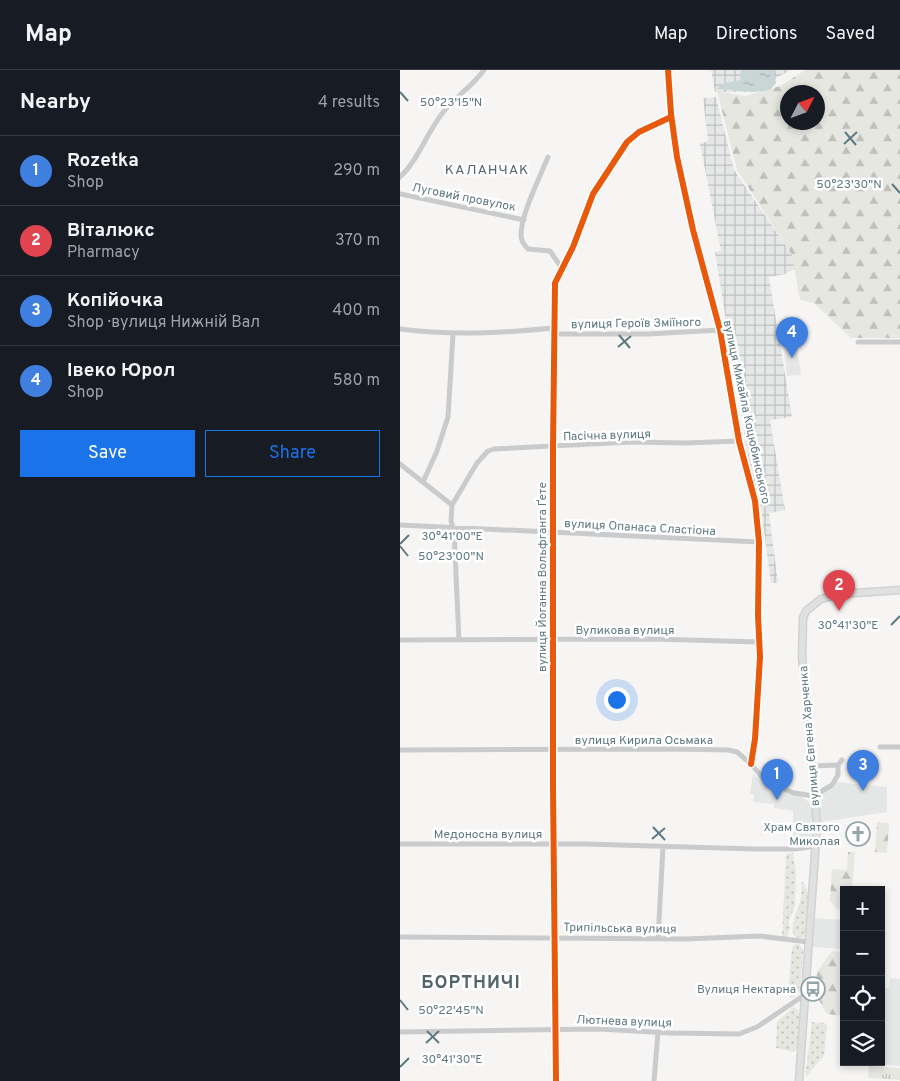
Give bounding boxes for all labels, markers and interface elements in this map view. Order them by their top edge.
text: Map [25,20,72,50]
text: Map [654,23,688,46]
text: Directions [716,23,798,46]
text: Saved [826,23,875,46]
north arrow [780,85,825,130]
text: Nearby [20,89,91,116]
text: 4 results [318,93,380,113]
text: 50°23'15"N [420,95,482,111]
text: Rozetka [67,149,139,173]
text: 1 [33,161,39,181]
text: 290 m [333,161,380,181]
district label: КАЛАНЧАК [445,162,529,179]
text: Shop [67,173,104,193]
text: 50°23'30"N [816,177,882,193]
street label: Луговий провулок [410,180,517,216]
text: Віталюкс [67,219,155,243]
text: 2 [31,231,41,251]
text: 370 m [335,231,380,251]
text: Pharmacy [67,243,140,263]
text: Копійочка [67,289,163,313]
text: 3 [31,301,41,321]
text: 400 m [332,301,380,321]
text: Shop · вулиця Нижній Вал [67,313,260,333]
street label: вулиця Героїв Зміїного [571,315,701,333]
pin: 4 [776,317,808,358]
street label: вулиця Михайла Коцюбинського [719,319,773,506]
text: Івеко Юрол [67,359,175,383]
text: 4 [31,371,41,391]
text: 580 m [333,371,380,391]
text: Shop [67,383,104,403]
street label: Пасічна вулиця [563,426,651,446]
button: Save [20,430,195,477]
button: Share [205,430,380,477]
street label: вулиця Йоганна Вольфганга Ґете [535,482,551,672]
street label: вулиця Опанаса Сластіона [564,516,716,540]
text: 30°41'00"E [421,529,483,545]
text: 50°23'00"N [418,549,484,565]
pin: 2 [823,570,855,611]
text: 30°41'30"E [817,618,879,634]
street label: Вуликова вулиця [576,623,674,639]
street label: вулиця Євгена Харченка [796,665,824,807]
your location [604,687,630,713]
street label: вулиця Кирила Осьмака [575,733,713,749]
pin: 3 [847,750,879,791]
pin: 1 [761,759,793,800]
place label: Храм Святого Миколая [764,820,840,850]
church icon: Храм Святого Миколая [845,821,871,847]
street label: Медоносна вулиця [434,827,542,843]
map controls [840,886,885,1066]
button: + [840,886,885,931]
street label: Трипільська вулиця [563,920,677,938]
button: − [840,931,885,976]
district label: БОРТНИЧІ [421,972,521,995]
bus stop icon: Вулиця Нектарна [800,976,826,1002]
button: locate [840,976,885,1021]
place label: Вулиця Нектарна [697,982,796,998]
text: 50°22'45"N [418,1003,484,1019]
street label: Лютнева вулиця [576,1012,672,1032]
button: layers [840,1021,885,1066]
text: 30°41'30"E [421,1052,483,1068]

